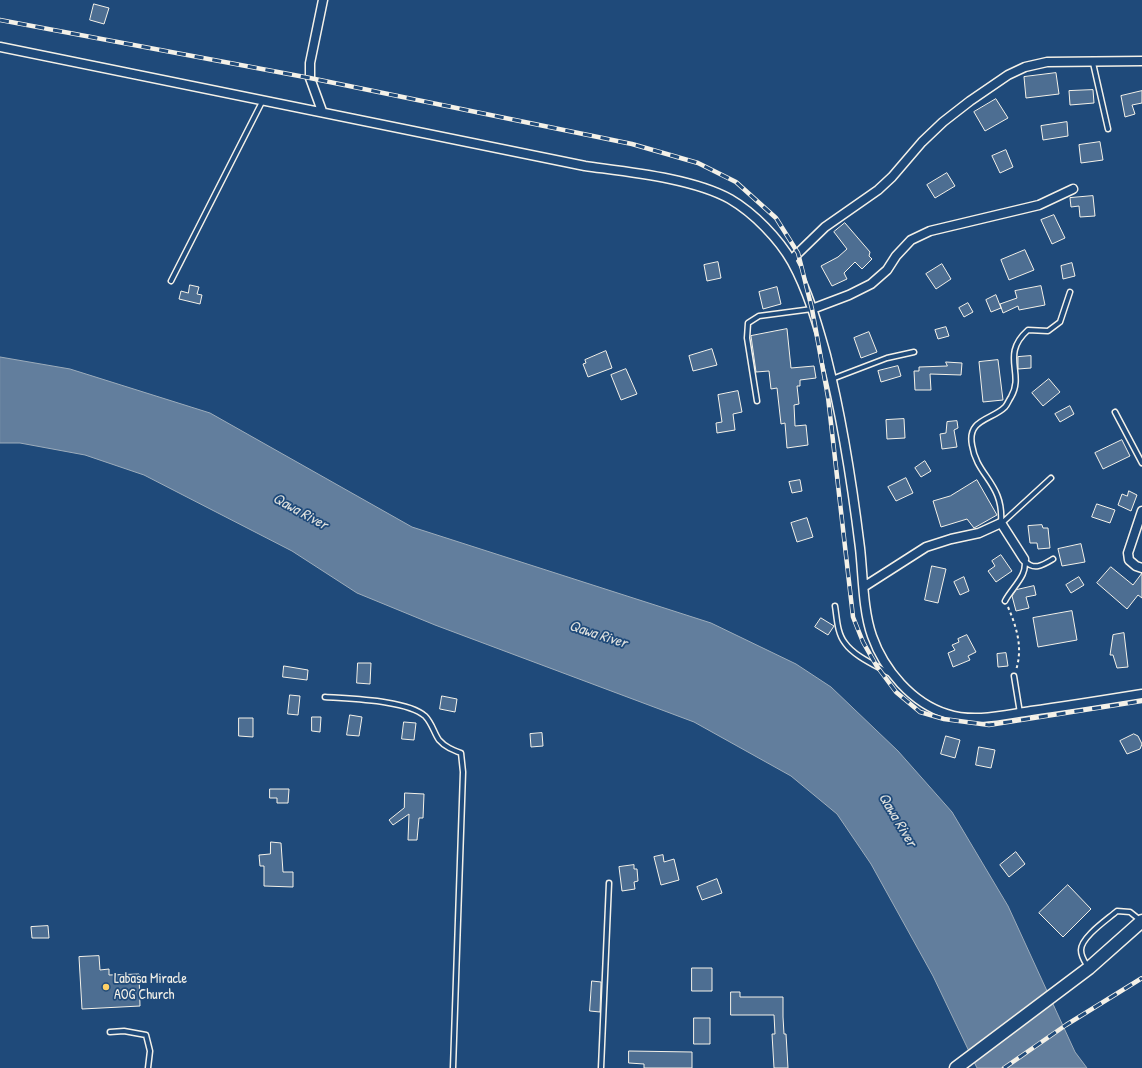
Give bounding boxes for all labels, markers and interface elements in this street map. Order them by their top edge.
water label: Qawa River [269,490,331,534]
water label: Qawa River [567,617,629,653]
water label: Qawa River [874,790,920,850]
place label: Labasa Miracle AOG Church [114,971,187,1004]
marker: Labasa Miracle AOG Church [101,982,111,992]

